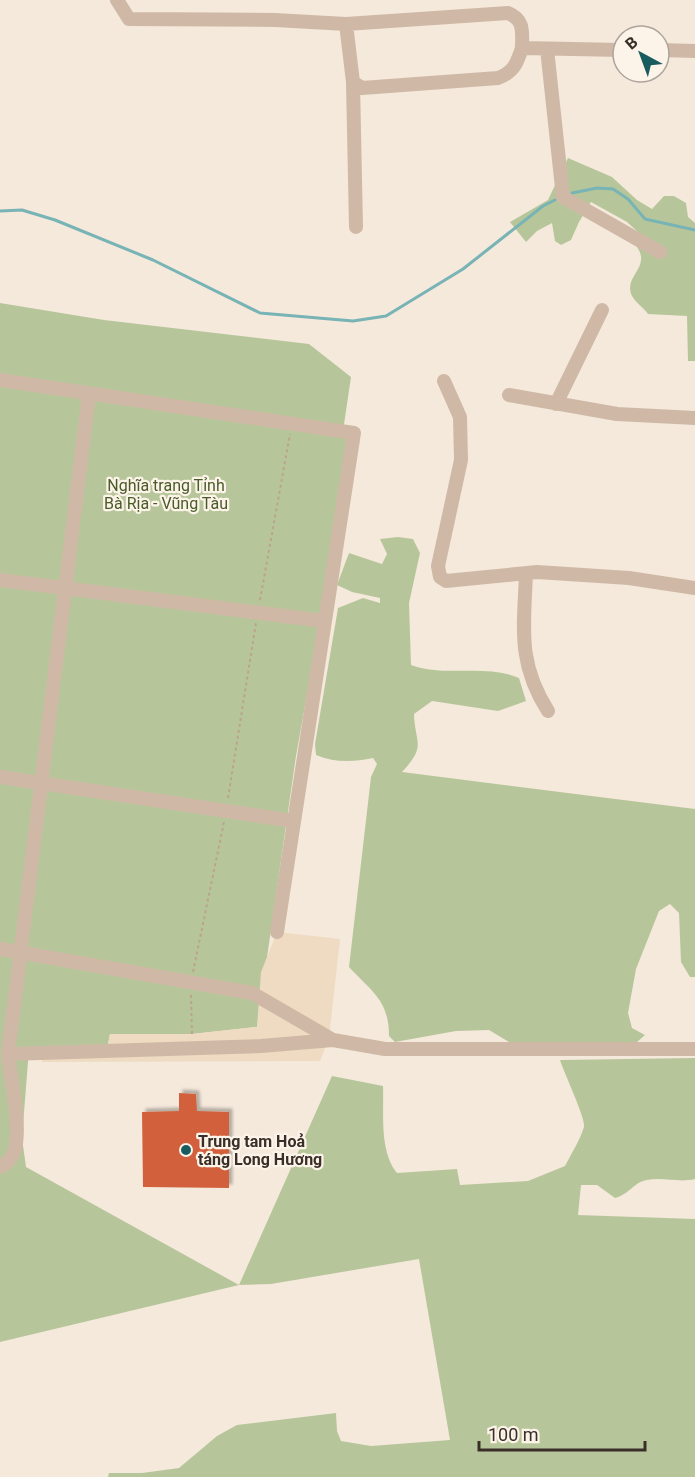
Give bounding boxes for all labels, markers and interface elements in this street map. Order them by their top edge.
north arrow [611,24,671,84]
text: B [621,33,642,54]
park label: Nghĩa trang Tỉnh Bà Rịa - Vũng Tàu [104,476,228,513]
place label: Trung tam Hoả táng Long Hương [198,1132,322,1169]
marker: Trung tam Hoả táng Long Hương [179,1143,193,1157]
scale bar [479,1414,646,1452]
text: 100 m [488,1424,539,1445]

